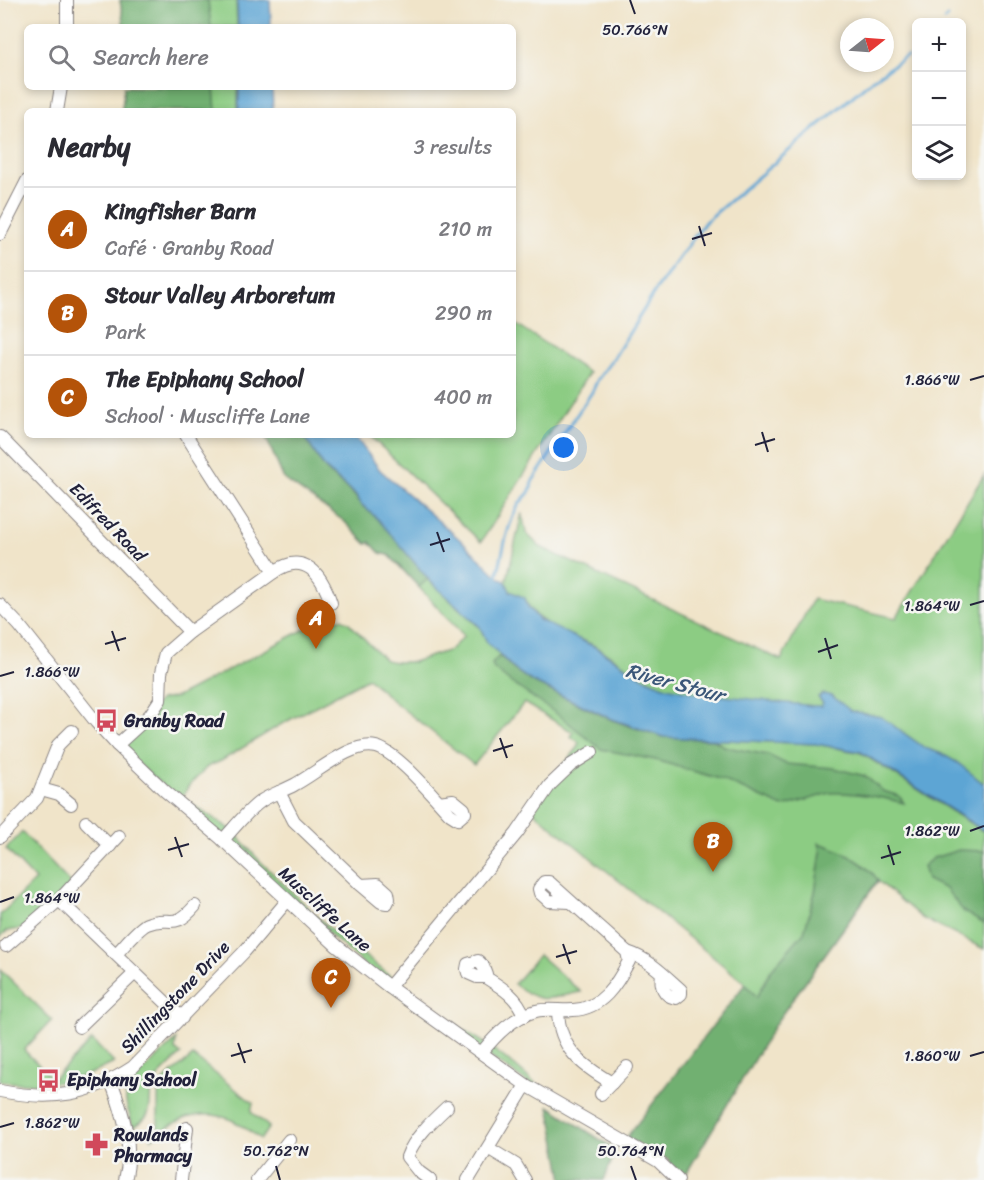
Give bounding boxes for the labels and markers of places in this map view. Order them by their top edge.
pin: A [296,600,336,649]
place label: Granby Road [123,705,225,737]
bus stop icon: Granby Road [93,708,119,734]
pin: B [694,822,732,872]
pin: C [312,958,350,1008]
place label: Epiphany School [67,1064,197,1096]
bus stop icon: Epiphany School [36,1067,62,1093]
place label: Rowlands Pharmacy [113,1119,193,1172]
pharmacy icon: Rowlands Pharmacy [83,1132,109,1158]

